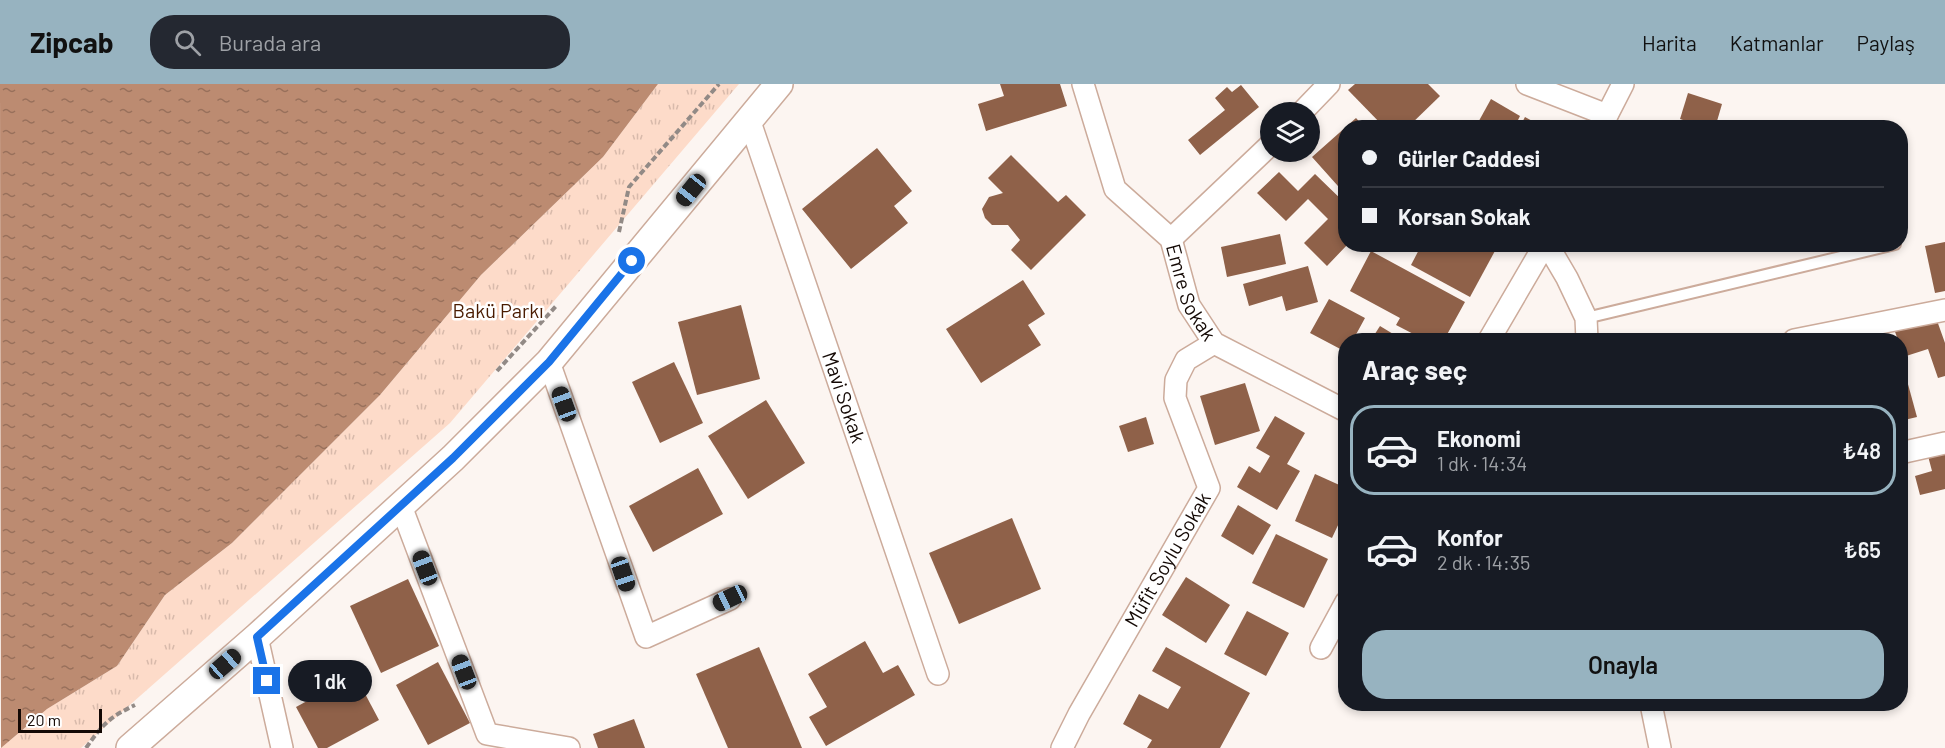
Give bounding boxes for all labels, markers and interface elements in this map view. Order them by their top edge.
search box [150,15,570,69]
text: Zipcab [30,25,114,59]
icon: search [171,26,204,59]
text: Burada ara [219,29,321,55]
text: Harita [1642,30,1697,55]
text: Katmanlar [1730,30,1824,55]
text: Paylaş [1857,30,1915,55]
map controls [1260,102,1320,162]
button: layers [1260,102,1320,162]
text: Gürler Caddesi [1398,145,1540,171]
car [673,170,709,210]
text: Korsan Sokak [1398,203,1531,229]
street label: Emre Sokak [1162,241,1222,345]
route start [618,247,645,274]
park label: Bakü Parkı [453,298,543,322]
street label: Mavi Sokak [818,348,871,446]
text: Araç seç [1362,353,1467,385]
car [549,384,579,424]
icon: car [1365,423,1419,477]
text: Ekonomi [1437,425,1521,451]
text: ₺48 [1842,437,1881,463]
text: 1 dk · 14:34 [1437,451,1527,475]
street label: Müfit Soylu Sokak [1119,488,1215,631]
icon: car [1365,522,1419,576]
text: Konfor [1437,524,1503,550]
text: ₺65 [1844,536,1881,562]
car [410,548,440,588]
text: 2 dk · 14:35 [1437,550,1530,574]
car [609,554,637,594]
car [710,582,750,614]
button: Onayla [1362,630,1884,699]
car [206,645,244,683]
car [449,652,479,692]
callout: 1 dk [288,660,372,702]
route end [253,667,280,694]
text: 1 dk [314,669,346,693]
scale bar [18,706,102,734]
text: 20 m [27,710,61,729]

